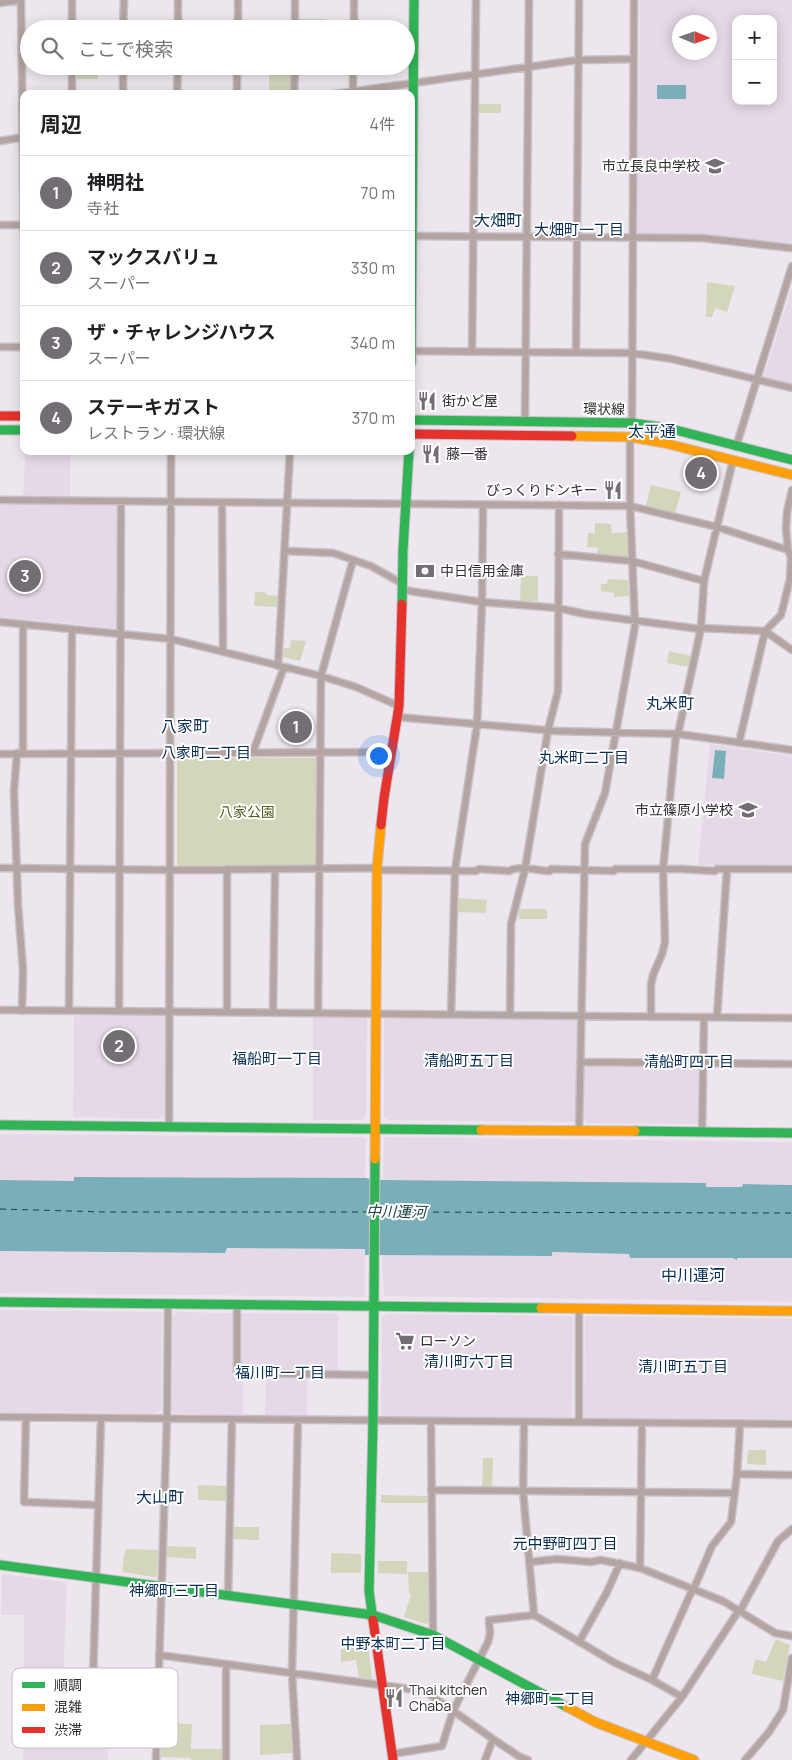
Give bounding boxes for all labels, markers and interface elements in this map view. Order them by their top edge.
north arrow [672,15,717,60]
map controls [732,15,777,105]
button: + [732,15,777,60]
search box [20,20,415,75]
icon: search [38,34,66,62]
text: ここで検索 [78,36,173,62]
button: − [732,60,777,105]
text: 周辺 [40,110,82,138]
text: 4件 [370,113,395,135]
school or university icon: 市立長良中学校 [704,155,726,177]
place label: 市立長良中学校 [602,156,700,175]
text: 神明社 [87,169,144,195]
text: 1 [52,182,60,204]
text: 70 m [360,182,395,204]
text: 寺社 [87,197,119,219]
district label: 大畑町 [474,209,522,231]
district label: 大畑町一丁目 [534,219,624,240]
text: マックスバリュ [87,244,219,270]
text: 2 [51,257,61,279]
text: 330 m [351,257,395,279]
text: スーパー [87,272,151,294]
text: ザ・チャレンジハウス [87,319,276,345]
text: 3 [51,332,61,354]
text: 340 m [350,332,395,354]
text: スーパー [87,347,151,369]
restaurant icon: 街かど屋 [416,390,438,412]
place label: 街かど屋 [442,391,498,410]
text: ステーキガスト [87,394,220,420]
street label: 環状線 [583,399,625,418]
text: 4 [51,407,61,429]
text: 370 m [352,407,395,429]
district label: 太平通 [628,420,676,442]
text: レストラン · 環状線 [87,422,225,444]
restaurant icon: 藤一番 [420,443,442,465]
place label: 藤一番 [446,444,488,463]
pin: 4 [685,454,717,492]
restaurant icon: びっくりドンキー [602,479,624,501]
place label: びっくりドンキー [486,480,598,499]
pin: 3 [9,557,41,595]
bank icon: 中日信用金庫 [414,560,436,582]
place label: 中日信用金庫 [440,561,524,580]
district label: 丸米町 [646,692,694,714]
pin: 1 [280,708,312,746]
district label: 八家町 [161,715,209,737]
district label: 八家町二丁目 [161,742,251,763]
your location [366,743,392,769]
district label: 丸米町二丁目 [539,747,629,768]
school or university icon: 市立篠原小学校 [737,799,759,821]
place label: 市立篠原小学校 [635,800,733,819]
park label: 八家公園 [219,802,275,821]
pin: 2 [103,1027,135,1065]
district label: 福船町一丁目 [232,1048,322,1069]
district label: 清船町五丁目 [424,1050,514,1071]
district label: 清船町四丁目 [644,1051,734,1072]
water label: 中川運河 [366,1200,429,1223]
district label: 中川運河 [661,1264,725,1286]
supermarket icon: ローソン [394,1330,416,1352]
place label: ローソン [420,1331,476,1350]
district label: 清川町六丁目 [424,1351,514,1372]
district label: 清川町五丁目 [638,1356,728,1377]
district label: 福川町一丁目 [235,1362,325,1383]
district label: 大山町 [136,1486,184,1508]
district label: 元中野町四丁目 [512,1533,618,1554]
district label: 神郷町三丁目 [129,1580,219,1601]
district label: 中野本町二丁目 [340,1633,446,1654]
legend [12,1668,178,1748]
text: 順調 [54,1675,82,1694]
place label: Thai kitchen Chaba [409,1680,487,1715]
restaurant icon: Thai kitchen Chaba [383,1687,405,1709]
district label: 神郷町二丁目 [505,1688,595,1709]
text: 混雑 [54,1697,82,1716]
text: 渋滞 [54,1720,82,1739]

